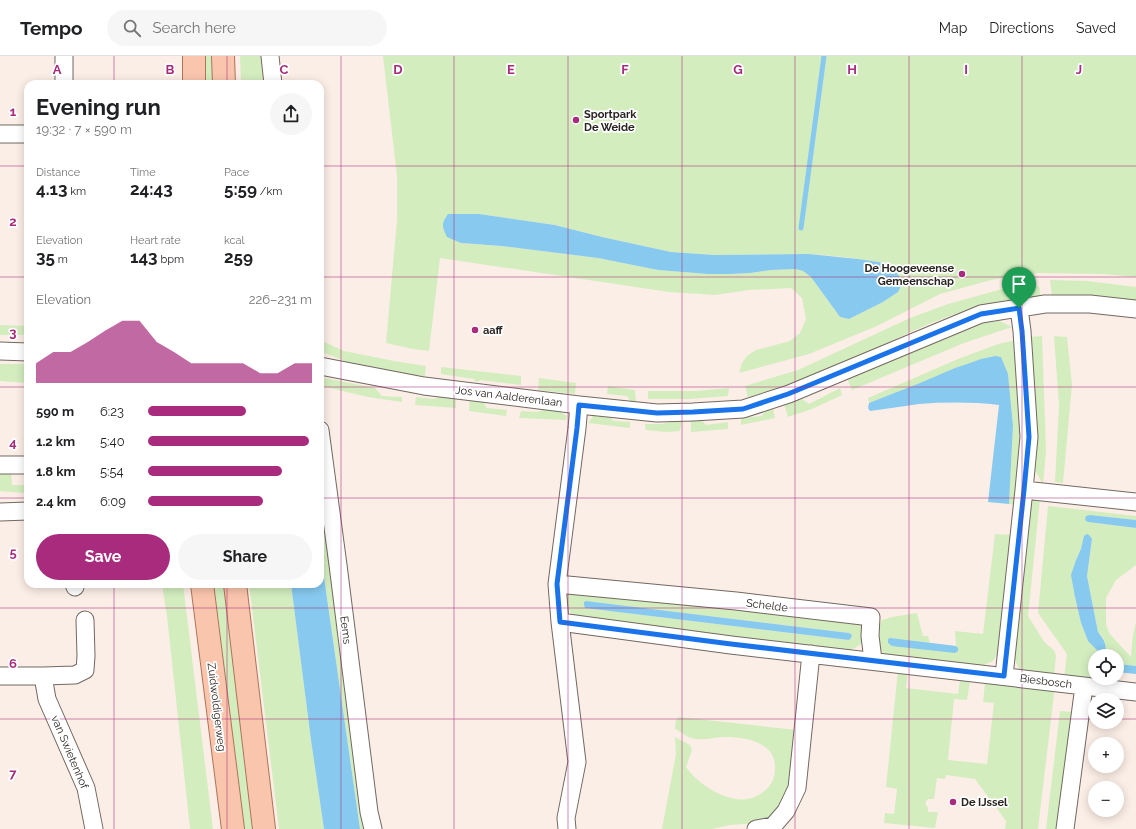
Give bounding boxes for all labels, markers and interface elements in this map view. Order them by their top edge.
search box [107,10,387,46]
text: Tempo [20,17,83,39]
icon: search [121,17,143,39]
text: Search here [153,19,236,37]
text: Map [939,20,967,36]
text: Directions [989,20,1054,36]
text: Saved [1076,20,1116,36]
text: A [53,62,62,77]
text: B [166,62,175,77]
text: C [280,62,289,77]
text: D [393,62,403,77]
text: E [507,62,515,77]
text: F [621,62,629,77]
text: G [733,62,743,77]
text: H [847,62,857,77]
text: I [964,62,968,77]
text: J [1076,62,1082,77]
button: share [270,93,312,135]
text: Evening run [36,94,161,120]
text: 1 [10,104,17,119]
place label: Sportpark De Weide [584,108,637,134]
marker: Sportpark De Weide [571,115,581,125]
text: 19:32 · 7 × 590 m [36,122,132,137]
text: Distance [36,166,80,179]
text: Time [130,166,156,179]
text: Pace [224,166,249,179]
text: 4.13 [36,179,67,199]
text: 24:43 [130,179,173,199]
text: 5:59 [224,179,257,199]
text: km [67,185,86,198]
text: /km [257,185,282,198]
text: 2 [9,214,17,229]
text: Elevation [36,234,83,247]
text: Heart rate [130,234,181,247]
text: kcal [224,234,245,247]
text: 35 [36,247,55,267]
text: 143 [130,247,158,267]
text: 259 [224,247,253,267]
text: m [55,253,68,266]
text: bpm [158,253,184,266]
place label: De Hoogeveense Gemeenschap [864,262,954,288]
pin [1002,267,1036,308]
marker: De Hoogeveense Gemeenschap [957,269,967,279]
icon: arrive [1008,273,1030,295]
text: Elevation [36,292,91,307]
text: 226–231 m [249,292,312,307]
place label: aaff [483,324,504,337]
text: 3 [9,325,17,340]
marker: aaff [470,325,480,335]
street label: Jos van Aalderenlaan [455,383,563,410]
text: 590 m [36,404,74,419]
text: 6:23 [100,404,124,419]
text: 1.2 km [36,434,75,449]
text: 5:40 [100,434,125,449]
text: 4 [9,435,17,450]
text: 1.8 km [36,464,76,479]
text: 5:54 [100,464,124,479]
text: 2.4 km [36,494,76,509]
text: 6:09 [100,494,126,509]
button: Save [36,534,170,580]
button: Share [178,534,312,580]
text: 5 [9,545,17,560]
street label: Schelde [745,596,789,615]
street label: Eems [337,615,354,645]
map controls [1088,649,1124,817]
button: locate [1088,649,1124,685]
text: 6 [9,656,17,671]
street label: Zuidwoldigerweg [205,662,228,752]
street label: Biesbosch [1019,672,1073,691]
button: layers [1088,693,1124,729]
street label: van Swietenhof [48,714,91,791]
button: + [1088,737,1124,773]
text: 7 [9,766,17,781]
button: − [1088,781,1124,817]
place label: De IJssel [961,796,1008,809]
marker: De IJssel [948,797,958,807]

